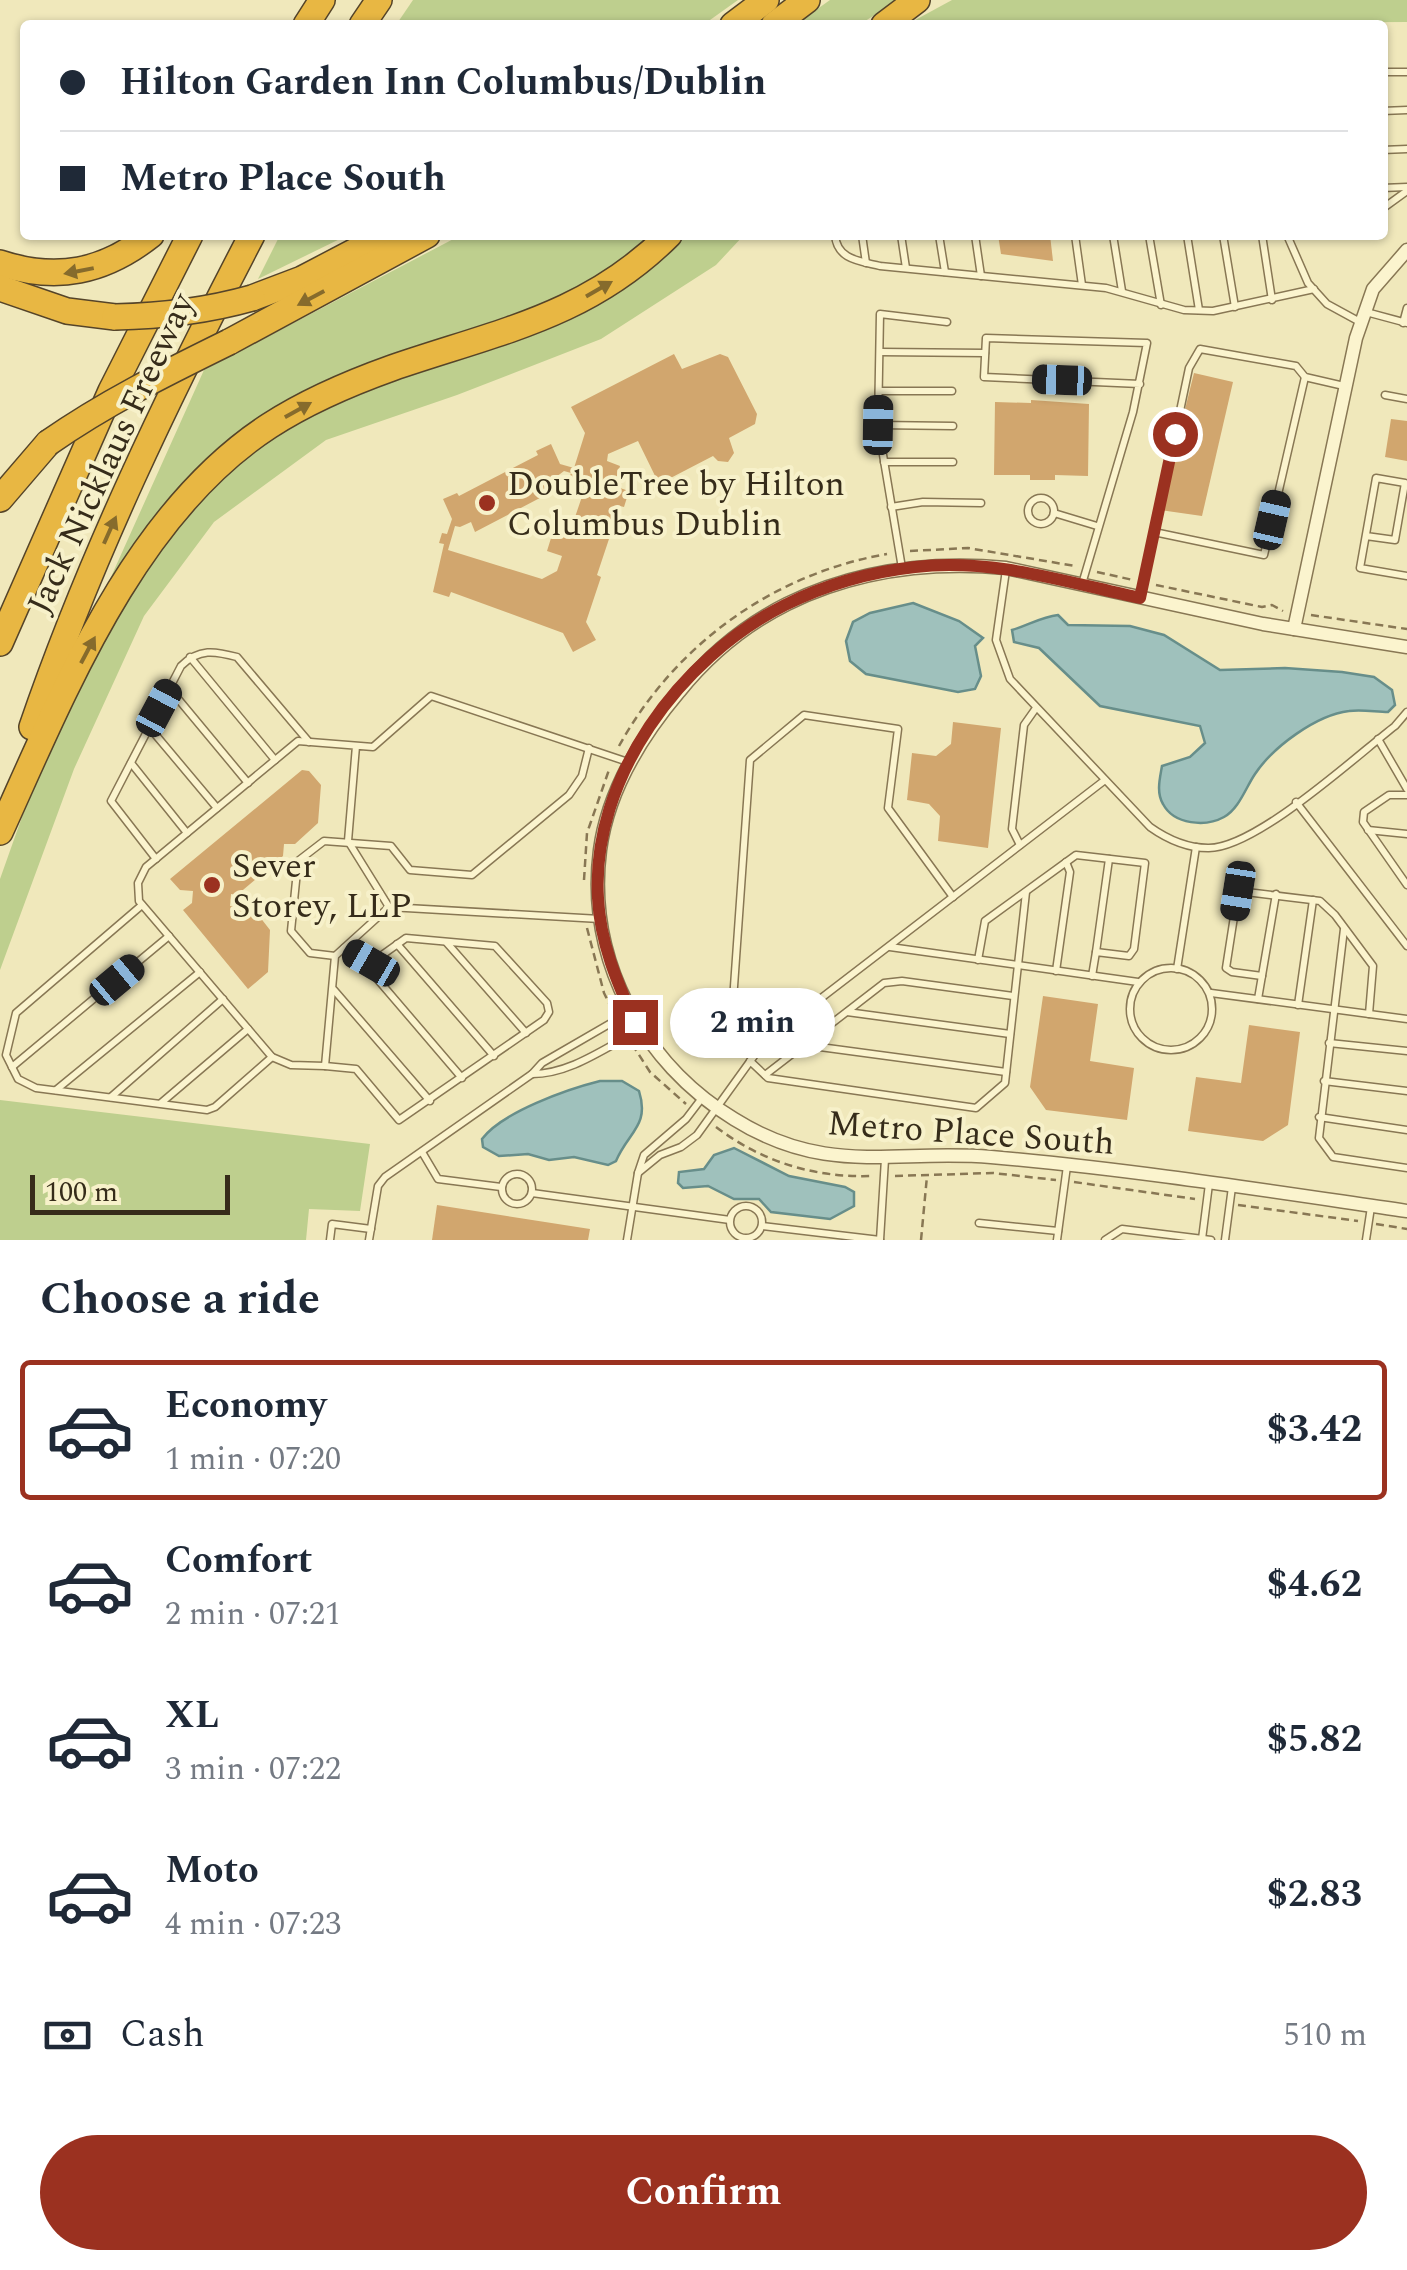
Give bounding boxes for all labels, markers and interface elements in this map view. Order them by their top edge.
text: Hilton Garden Inn Columbus/Dublin [120,54,767,112]
text: Metro Place South [120,150,446,208]
one-way arrow [63,263,94,279]
one-way arrow [585,281,613,299]
street label: Jack Nicklaus Freeway [14,283,210,623]
one-way arrow [296,289,325,306]
car [1031,364,1093,396]
car [862,395,894,455]
one-way arrow [284,402,313,419]
route start [1153,412,1198,457]
place label: DoubleTree by Hilton Columbus Dublin [507,458,845,551]
car [1251,487,1293,553]
marker: DoubleTree by Hilton Columbus Dublin [476,492,498,514]
one-way arrow [102,515,118,545]
one-way arrow [78,636,96,664]
car [132,674,186,742]
place label: Sever Storey, LLP [232,840,412,933]
car [1218,859,1258,923]
marker: Sever Storey, LLP [201,874,223,896]
car [338,935,404,991]
car [84,949,150,1011]
callout: 2 min [670,987,835,1057]
text: 2 min [710,998,795,1047]
route end [613,1000,658,1045]
street label: Metro Place South [826,1097,1116,1170]
scale bar [30,1170,230,1214]
text: 100 m [45,1171,118,1214]
text: Choose a ride [40,1265,320,1334]
text: Economy [165,1377,326,1435]
icon: car [45,1385,135,1475]
text: $3.42 [1267,1401,1362,1459]
text: 1 min · 07:20 [165,1435,341,1484]
text: Comfort [165,1532,312,1590]
icon: car [45,1540,135,1630]
text: $4.62 [1267,1556,1362,1614]
text: 2 min · 07:21 [165,1590,341,1639]
text: XL [165,1687,219,1745]
icon: car [45,1695,135,1785]
text: $5.82 [1267,1711,1362,1769]
text: 3 min · 07:22 [165,1745,341,1794]
text: Moto [165,1842,259,1900]
icon: car [45,1850,135,1940]
text: $2.83 [1267,1866,1362,1924]
text: 4 min · 07:23 [165,1900,341,1949]
text: Cash [120,2006,205,2064]
icon: cash [40,2008,95,2063]
text: 510 m [1283,2011,1367,2060]
button: Confirm [40,2135,1367,2250]

